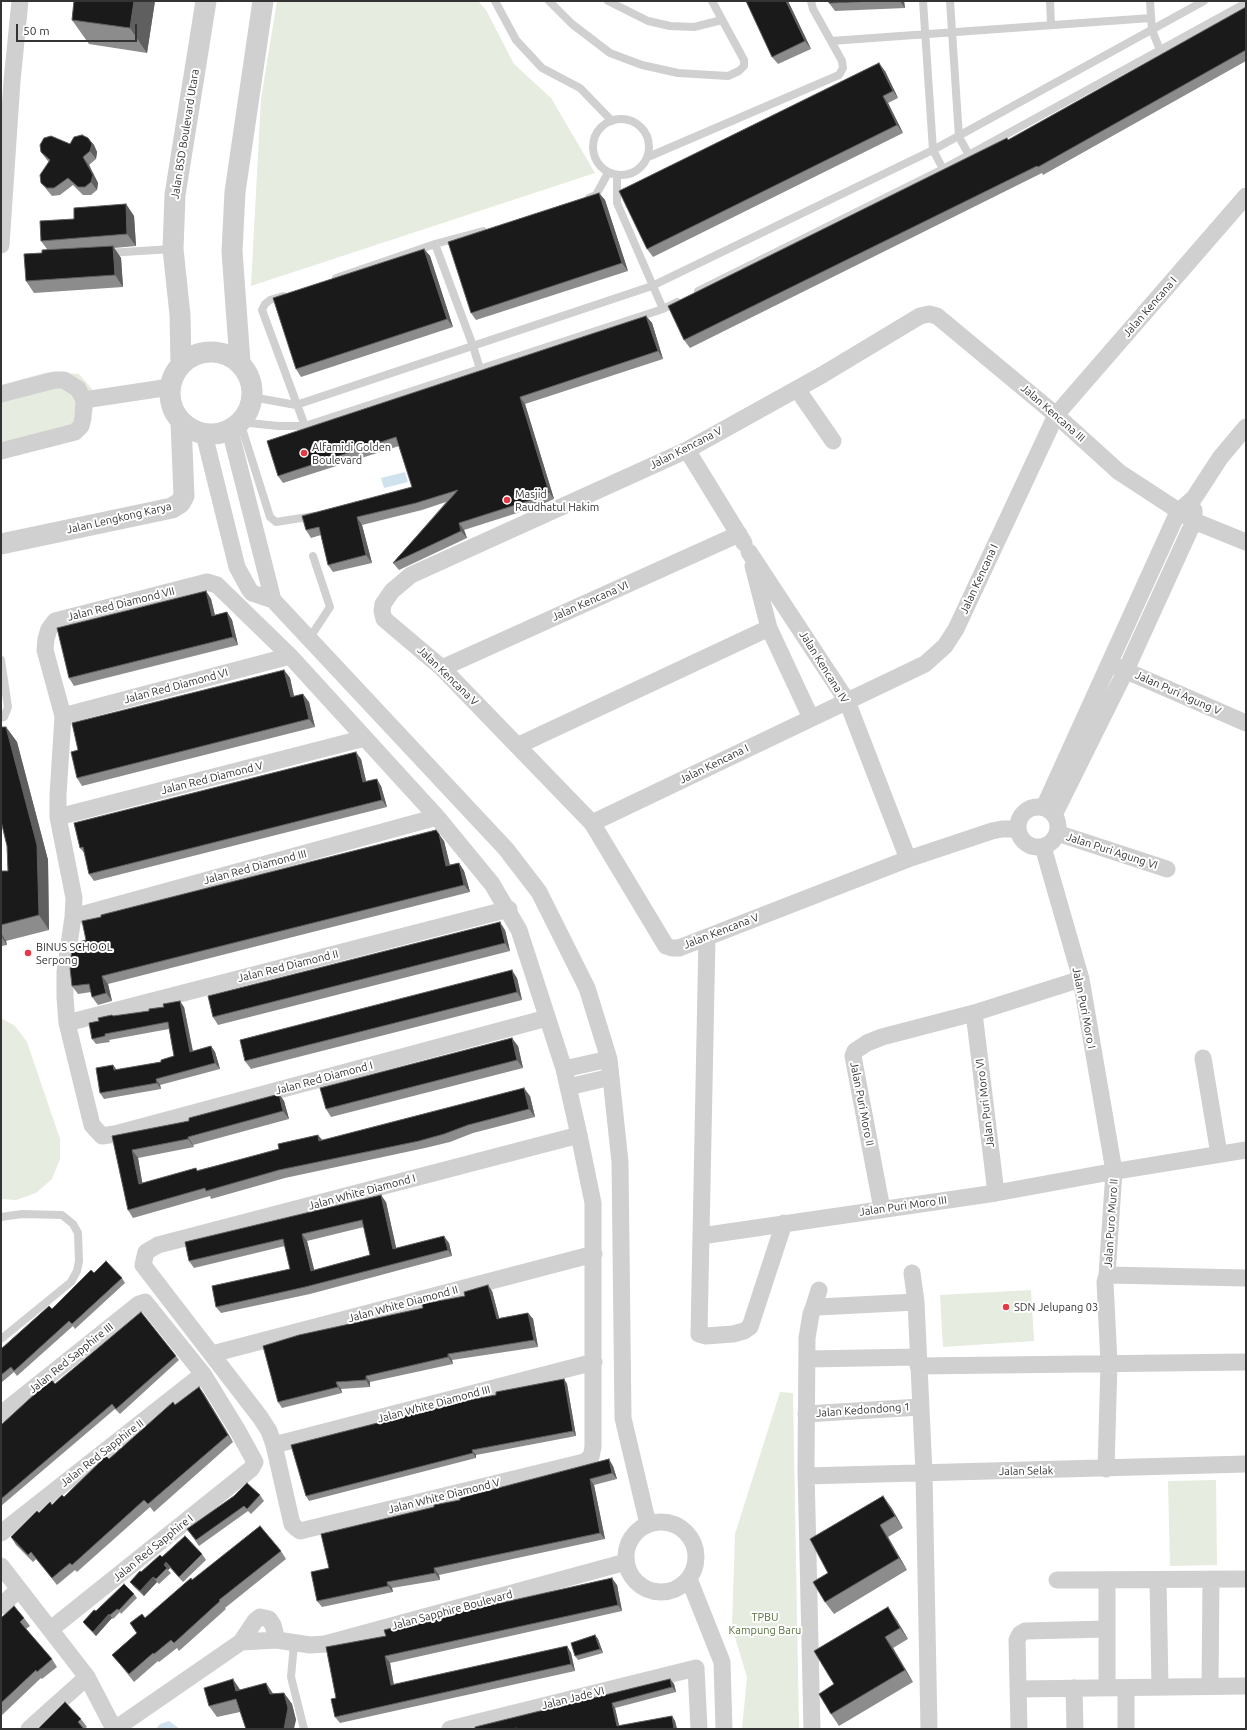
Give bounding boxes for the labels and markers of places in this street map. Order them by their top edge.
place label: Alfamidi Golden Boulevard [312,440,391,466]
marker: Alfamidi Golden Boulevard [299,448,309,458]
place label: Masjid Raudhatul Hakim [515,487,599,513]
marker: Masjid Raudhatul Hakim [502,495,512,505]
place label: BINUS SCHOOL Serpong [36,940,112,966]
marker: BINUS SCHOOL Serpong [23,948,33,958]
place label: SDN Jelupang 03 [1014,1300,1098,1314]
marker: SDN Jelupang 03 [1001,1302,1011,1312]

